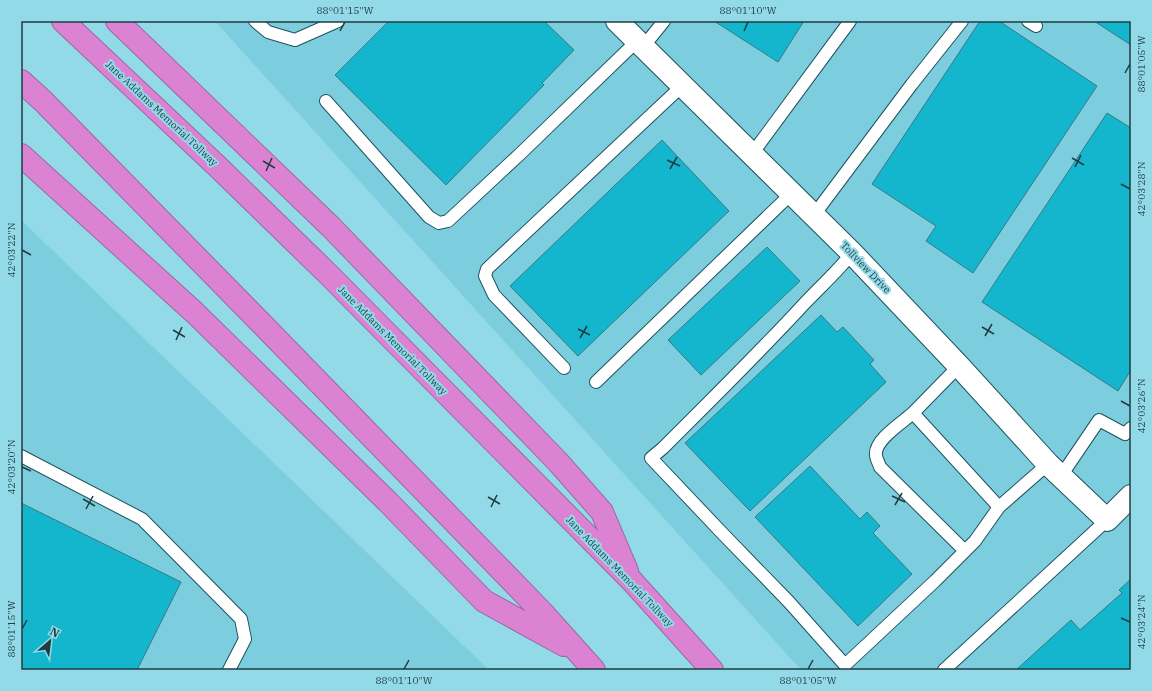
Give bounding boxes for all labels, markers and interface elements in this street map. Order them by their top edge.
text: 88°01'15"W [316,4,374,17]
text: 88°01'10"W [719,4,777,17]
text: 88°01'05"W [1135,35,1148,93]
street label: Jane Addams Memorial Tollway [103,58,221,169]
text: 42°03'28"N [1135,161,1148,217]
text: 42°03'22"N [5,222,18,278]
street label: Tollview Drive [838,239,894,296]
street label: Jane Addams Memorial Tollway [335,283,450,398]
text: 42°03'26"N [1135,378,1148,434]
text: 42°03'20"N [5,439,18,495]
street label: Jane Addams Memorial Tollway [563,513,676,630]
text: 42°03'24"N [1135,594,1148,650]
text: 88°01'15"W [5,600,18,658]
north arrow [30,621,70,661]
text: N [48,624,62,641]
text: 88°01'10"W [375,674,433,687]
text: 88°01'05"W [779,674,837,687]

